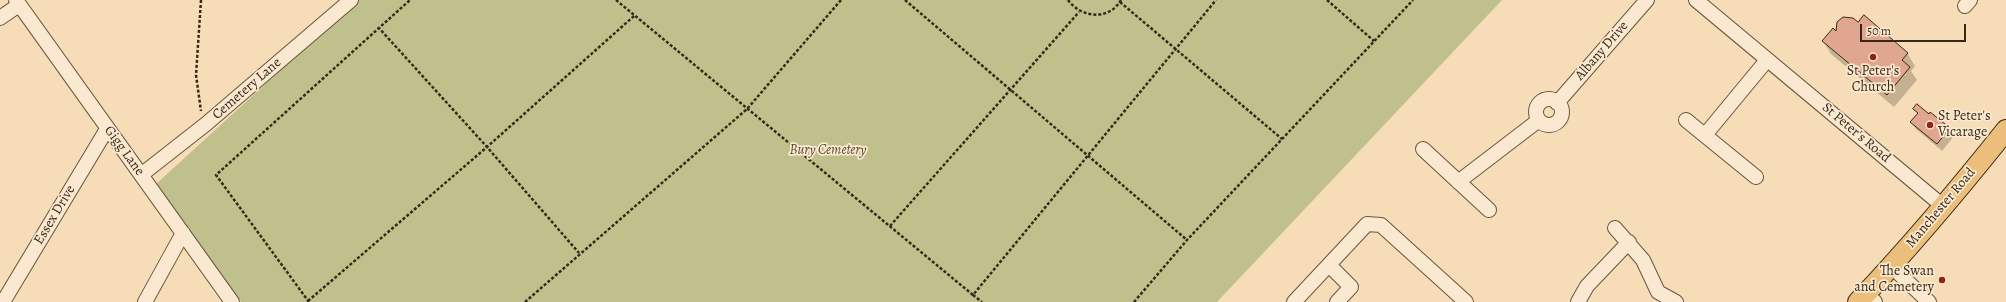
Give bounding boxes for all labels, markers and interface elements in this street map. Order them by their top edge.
scale bar [1862,16,1968,42]
street label: Albany Drive [1572,18,1632,84]
text: 50 m [1867,23,1891,39]
marker: St Peter's Church [1868,52,1878,62]
street label: Cemetery Lane [209,55,285,123]
place label: St Peter's Church [1847,64,1899,96]
street label: St Peter's Road [1818,99,1894,167]
place label: St Peter's Vicarage [1938,109,1991,142]
marker: St Peter's Vicarage [1925,120,1935,130]
street label: Gigg Lane [100,123,148,179]
park label: Bury Cemetery [790,143,866,159]
street label: Manchester Road [1903,165,1979,251]
street label: Essex Drive [31,182,79,248]
place label: The Swan and Cemetery [1854,264,1934,296]
marker: The Swan and Cemetery [1937,275,1947,285]

